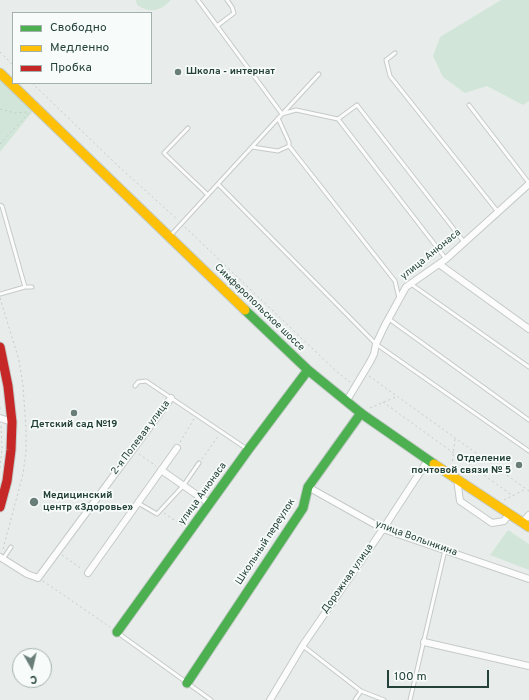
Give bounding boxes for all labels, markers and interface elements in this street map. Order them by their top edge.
legend [12,12,152,84]
text: Свободно [50,20,107,36]
text: Медленно [50,40,109,56]
text: Пробка [50,60,92,76]
place label: Школа - интернат [186,66,275,78]
marker: Школа - интернат [173,67,183,77]
street label: улица Анюнаса [398,227,464,283]
street label: Симферопольское шоссе [211,262,307,354]
street label: 2-я Полевая улица [109,399,173,477]
marker: Детский сад №19 [69,408,79,418]
place label: Детский сад №19 [31,419,117,431]
place label: Отделение почтовой связи № 5 [411,453,511,476]
marker: Отделение почтовой связи № 5 [514,460,524,470]
street label: улица Анюнаса [176,461,230,527]
place label: Медицинский центр «Здоровье» [43,490,133,514]
marker: Медицинский центр «Здоровье» [28,496,40,508]
street label: Школьный переулок [234,497,298,587]
street label: улица Волынкина [373,519,459,559]
street label: Дорожная улица [320,542,376,616]
north arrow [12,648,52,688]
scale bar [389,662,491,688]
text: 100 m [394,669,427,685]
text: С [29,671,38,686]

